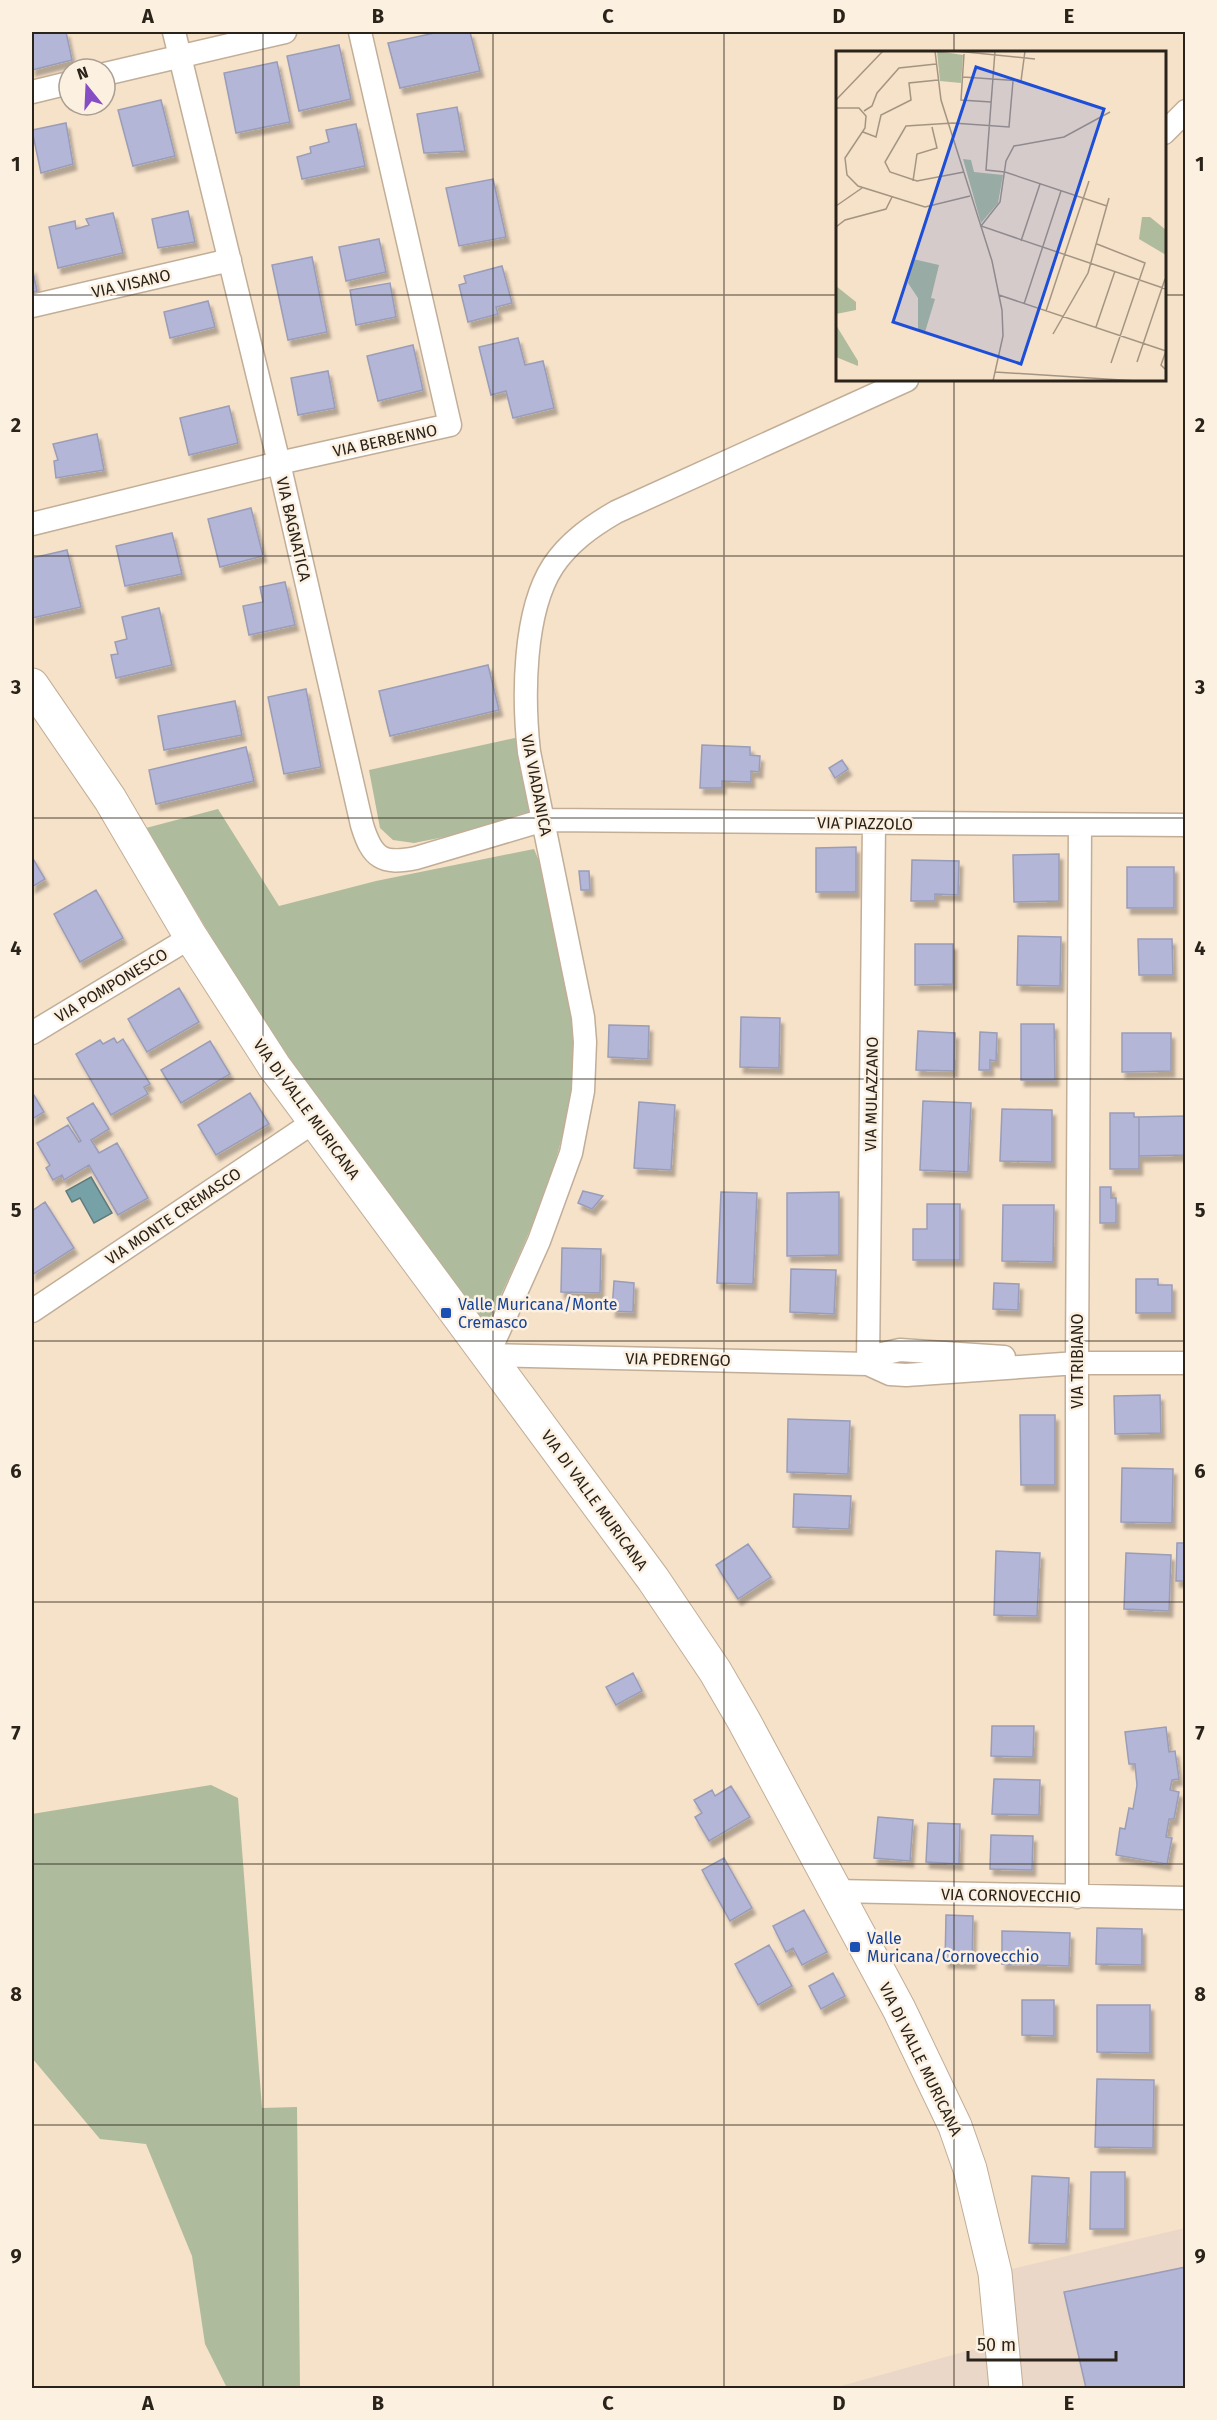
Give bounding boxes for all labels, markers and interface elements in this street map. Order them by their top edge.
text: A [141,4,155,28]
text: B [372,4,384,28]
text: C [602,4,614,28]
text: D [832,4,846,28]
text: E [1064,4,1074,28]
inset map [836,51,1166,381]
north arrow [57,57,117,117]
text: N [75,63,90,84]
text: 1 [11,152,21,176]
text: 1 [1195,152,1205,176]
street label: VIA VISANO [90,265,172,302]
text: 2 [11,413,21,437]
text: 2 [1195,413,1205,437]
street label: VIA BERBENNO [331,420,439,461]
street label: VIA BAGNATICA [272,475,315,584]
text: 3 [10,675,21,699]
text: 3 [1194,675,1205,699]
street label: VIA VIADANICA [517,733,556,838]
street label: VIA PIAZZOLO [817,813,913,834]
text: 4 [10,936,22,960]
text: 4 [1194,936,1206,960]
street label: VIA POMPONESCO [52,944,171,1026]
street label: VIA DI VALLE MURICANA [249,1036,364,1184]
street label: VIA MULAZZANO [861,1036,882,1152]
street label: VIA MONTE CREMASCO [102,1164,245,1269]
text: 5 [11,1198,22,1222]
text: 5 [1195,1198,1206,1222]
place label: Valle Muricana/Monte Cremasco [458,1295,618,1332]
marker: Valle Muricana/Monte Cremasco [439,1306,453,1320]
street label: VIA TRIBIANO [1068,1313,1087,1409]
street label: VIA PEDRENGO [625,1349,731,1370]
street label: VIA DI VALLE MURICANA [537,1427,652,1575]
text: 6 [10,1459,22,1483]
text: 6 [1194,1459,1206,1483]
text: 7 [11,1721,21,1745]
text: 7 [1195,1721,1205,1745]
street label: VIA CORNOVECCHIO [941,1885,1081,1906]
place label: Valle Muricana/Cornovecchio [867,1929,1039,1966]
marker: Valle Muricana/Cornovecchio [848,1940,862,1954]
street label: VIA DI VALLE MURICANA [875,1979,966,2140]
text: 8 [10,1982,22,2006]
text: 8 [1194,1982,1206,2006]
text: 9 [10,2244,22,2268]
text: 9 [1194,2244,1206,2268]
scale bar [968,2324,1116,2362]
text: 50 m [977,2334,1016,2356]
text: A [141,2391,155,2415]
text: B [372,2391,384,2415]
text: C [602,2391,614,2415]
text: D [832,2391,846,2415]
text: E [1064,2391,1074,2415]

